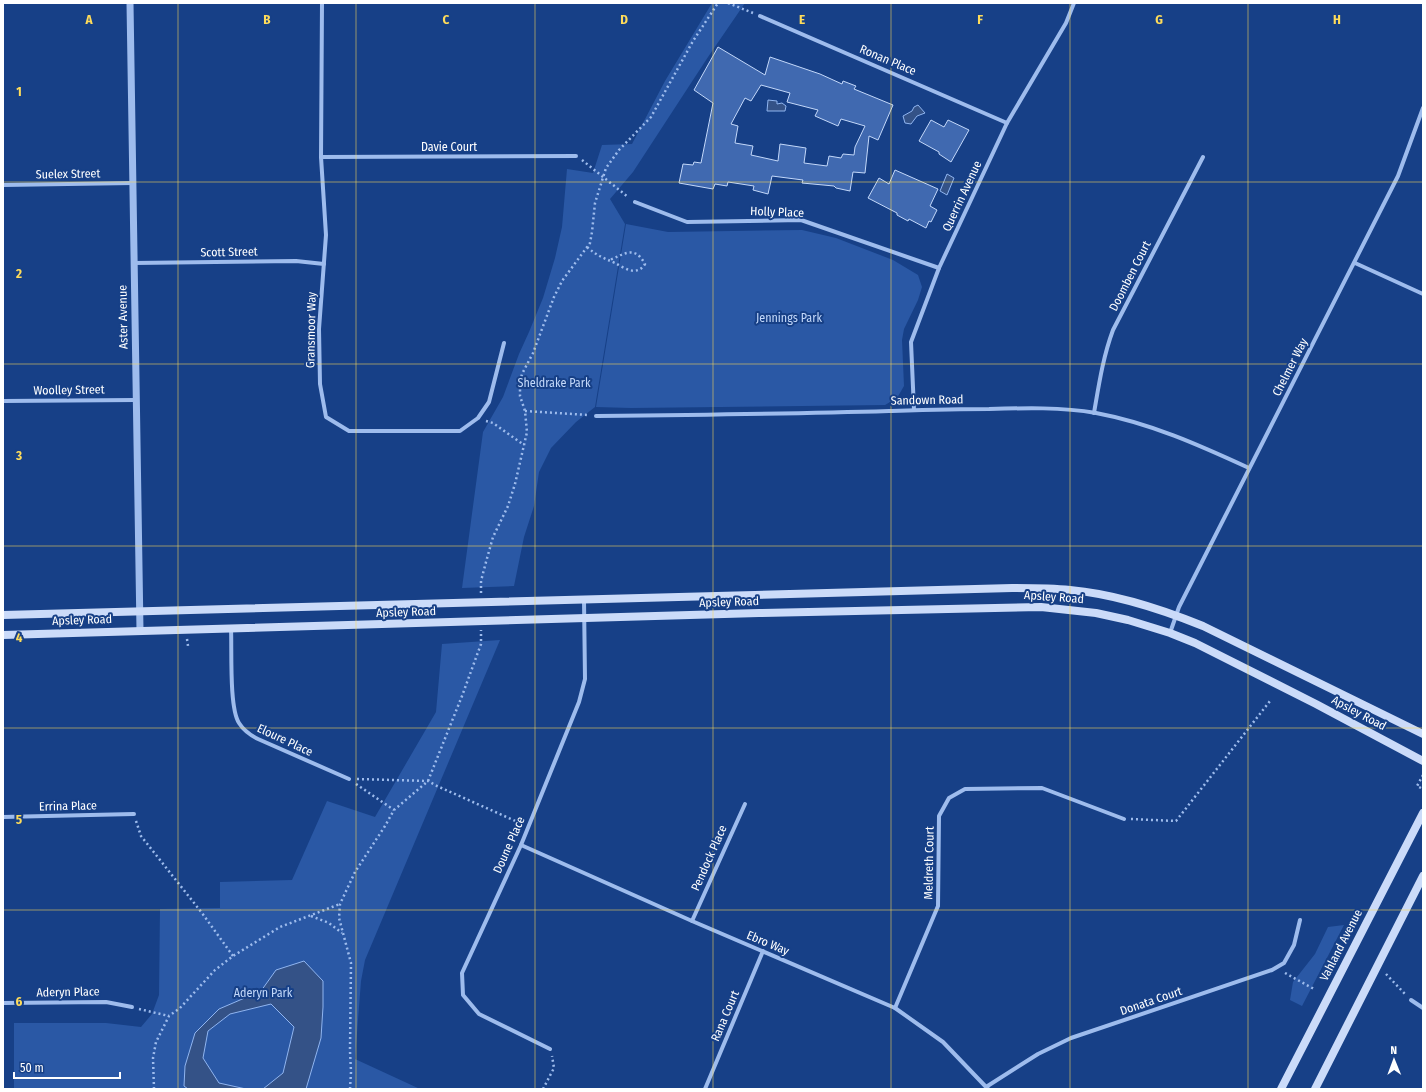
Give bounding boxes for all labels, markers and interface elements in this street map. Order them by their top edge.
text: A [84,12,93,27]
text: B [263,12,271,27]
text: C [443,12,450,27]
text: D [620,12,628,27]
text: E [799,12,805,27]
text: F [977,12,983,27]
text: G [1155,12,1163,27]
text: H [1333,12,1341,27]
street label: Ronan Place [858,42,918,78]
text: 1 [16,84,22,99]
street label: Davie Court [421,140,477,154]
street label: Querrin Avenue [940,158,985,234]
street label: Suelex Street [36,166,101,182]
street label: Holly Place [750,204,804,220]
street label: Doomben Court [1106,239,1154,313]
street label: Scott Street [200,244,258,259]
text: 2 [15,266,22,281]
street label: Aster Avenue [115,285,131,349]
street label: Gransmoor Way [303,291,319,368]
park label: Jennings Park [756,311,822,325]
street label: Chelmer Way [1269,335,1311,398]
park label: Sheldrake Park [518,376,591,390]
street label: Woolley Street [33,382,105,398]
street label: Sandown Road [890,392,964,408]
text: 3 [15,448,22,463]
street label: Apsley Road [1024,588,1084,606]
street label: Apsley Road [699,594,759,610]
street label: Apsley Road [376,604,436,620]
street label: Apsley Road [52,612,112,628]
text: 4 [16,630,23,645]
street label: Apsley Road [1329,693,1389,733]
street label: Eloure Place [255,721,315,759]
street label: Errina Place [39,798,97,814]
text: 5 [16,812,22,827]
street label: Doune Place [490,814,528,876]
street label: Pendock Place [688,823,730,893]
street label: Meldreth Court [921,826,937,900]
street label: Vahland Avenue [1317,907,1365,983]
street label: Ebro Way [745,928,792,958]
street label: Aderyn Place [36,984,100,1000]
street label: Donata Court [1118,984,1184,1018]
park label: Aderyn Park [234,986,293,1000]
street label: Rana Court [708,988,742,1044]
text: 6 [16,994,23,1009]
north arrow [1374,1040,1414,1080]
text: N [1390,1044,1397,1057]
scale bar [14,1054,120,1080]
text: 50 m [20,1061,44,1075]

